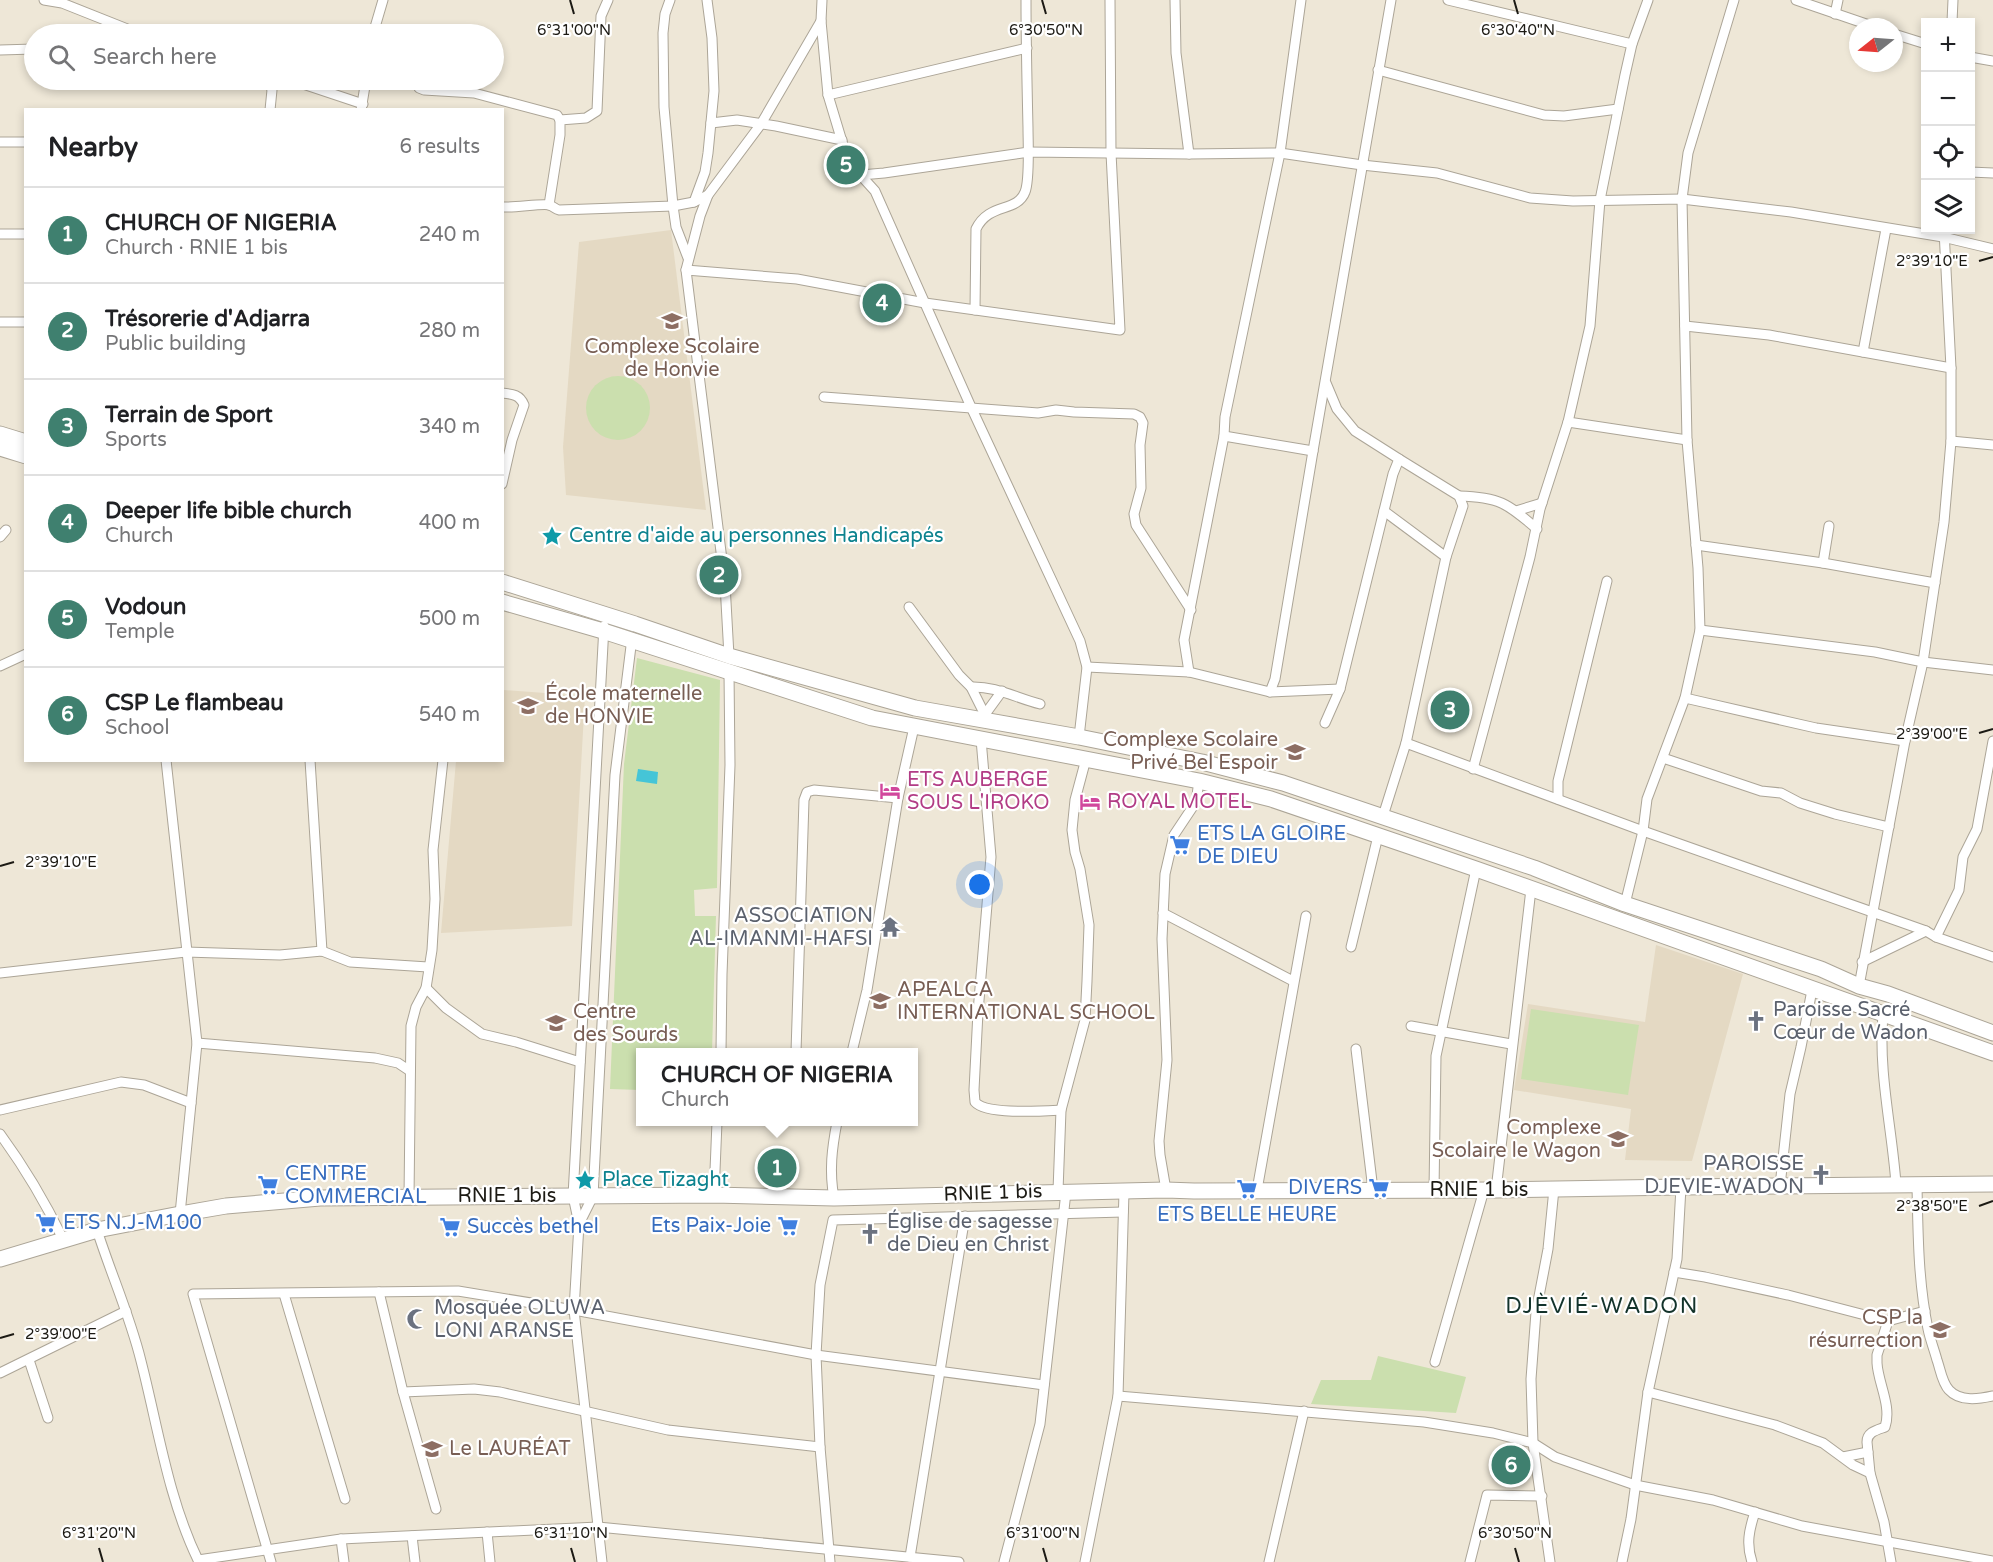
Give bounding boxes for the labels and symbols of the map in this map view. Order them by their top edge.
north arrow [1849,18,1903,72]
text: 6°31'00"N [537,21,611,39]
text: 6°30'50"N [1009,21,1083,39]
text: 6°30'40"N [1481,21,1555,39]
pin: 5 [826,142,866,188]
text: 2°39'10"E [1896,252,1968,270]
pin: 4 [862,280,902,326]
school or university icon: Complexe Scolaire de Honvie [660,309,684,333]
place label: Complexe Scolaire de Honvie [585,335,759,382]
place icon: Centre d'aide au personnes Handicapés [540,524,564,548]
place label: Centre d'aide au personnes Handicapés [569,524,944,548]
pin: 2 [700,552,738,598]
place label: École maternelle de HONVIE [545,681,702,729]
pin: 3 [1430,688,1470,732]
school or university icon: École maternelle de HONVIE [516,694,540,718]
text: 2°39'00"E [1896,725,1968,743]
place label: Complexe Scolaire Privé Bel Espoir [1103,728,1278,775]
school or university icon: Complexe Scolaire Privé Bel Espoir [1283,740,1307,764]
place label: ETS AUBERGE SOUS L'IROKO [907,768,1049,815]
hotel icon: ETS AUBERGE SOUS L'IROKO [878,779,902,803]
hotel icon: ROYAL MOTEL [1078,790,1102,814]
place label: ROYAL MOTEL [1107,790,1252,814]
place label: ETS LA GLOIRE DE DIEU [1197,822,1346,869]
supermarket icon: ETS LA GLOIRE DE DIEU [1168,833,1192,857]
text: 2°39'10"E [25,853,97,871]
your location [965,870,994,899]
place label: ASSOCIATION AL-IMANMI-HAFSI [689,904,873,951]
temple icon: ASSOCIATION AL-IMANMI-HAFSI [878,915,902,939]
place label: APEALCA INTERNATIONAL SCHOOL [897,978,1155,1025]
school or university icon: APEALCA INTERNATIONAL SCHOOL [868,989,892,1013]
place label: Paroisse Sacré Cœur de Wadon [1773,998,1928,1045]
place label: Centre des Sourds [573,1000,678,1047]
church icon: Paroisse Sacré Cœur de Wadon [1744,1009,1768,1033]
school or university icon: Centre des Sourds [544,1011,568,1035]
place label: Complexe Scolaire le Wagon [1432,1116,1601,1163]
school or university icon: Complexe Scolaire le Wagon [1606,1127,1630,1151]
pin: 1 [758,1146,796,1190]
place label: PAROISSE DJEVIE-WADON [1644,1152,1804,1199]
place label: CENTRE COMMERCIAL [285,1162,427,1209]
church icon: PAROISSE DJEVIE-WADON [1809,1163,1833,1187]
place icon: Place Tizaght [573,1168,597,1192]
place label: Place Tizaght [602,1168,729,1192]
supermarket icon: CENTRE COMMERCIAL [256,1173,280,1197]
place label: DIVERS [1288,1176,1362,1200]
supermarket icon: DIVERS [1367,1176,1391,1200]
supermarket icon: ETS BELLE HEURE [1235,1177,1259,1201]
street label: RNIE 1 bis [1430,1178,1528,1202]
street label: RNIE 1 bis [943,1179,1043,1207]
street label: RNIE 1 bis [458,1184,556,1208]
text: 2°38'50"E [1896,1197,1968,1215]
place label: ETS BELLE HEURE [1157,1203,1337,1227]
place label: Église de sagesse de Dieu en Christ [887,1209,1053,1257]
supermarket icon: ETS N.J-M100 [34,1211,58,1235]
place label: ETS N.J-M100 [63,1211,202,1235]
place label: Ets Paix-Joie [651,1214,771,1238]
supermarket icon: Ets Paix-Joie [776,1214,800,1238]
supermarket icon: Succès bethel [438,1215,462,1239]
place label: Succès bethel [467,1215,599,1239]
church icon: Église de sagesse de Dieu en Christ [858,1222,882,1246]
district label: DJÈVIÉ-WADON [1505,1292,1699,1319]
place label: Mosquée OLUWA LONI ARANSE [434,1296,605,1343]
place label: CSP la résurrection [1809,1306,1923,1353]
mosque icon: Mosquée OLUWA LONI ARANSE [405,1307,429,1331]
school or university icon: CSP la résurrection [1928,1318,1952,1342]
text: 2°39'00"E [25,1325,97,1343]
place label: Le LAURÉAT [449,1436,571,1461]
school or university icon: Le LAURÉAT [420,1437,444,1461]
pin: 6 [1492,1442,1530,1488]
text: 6°31'20"N [62,1524,136,1542]
text: 6°31'10"N [534,1524,608,1542]
text: 6°31'00"N [1006,1524,1080,1542]
text: 6°30'50"N [1478,1524,1552,1542]

